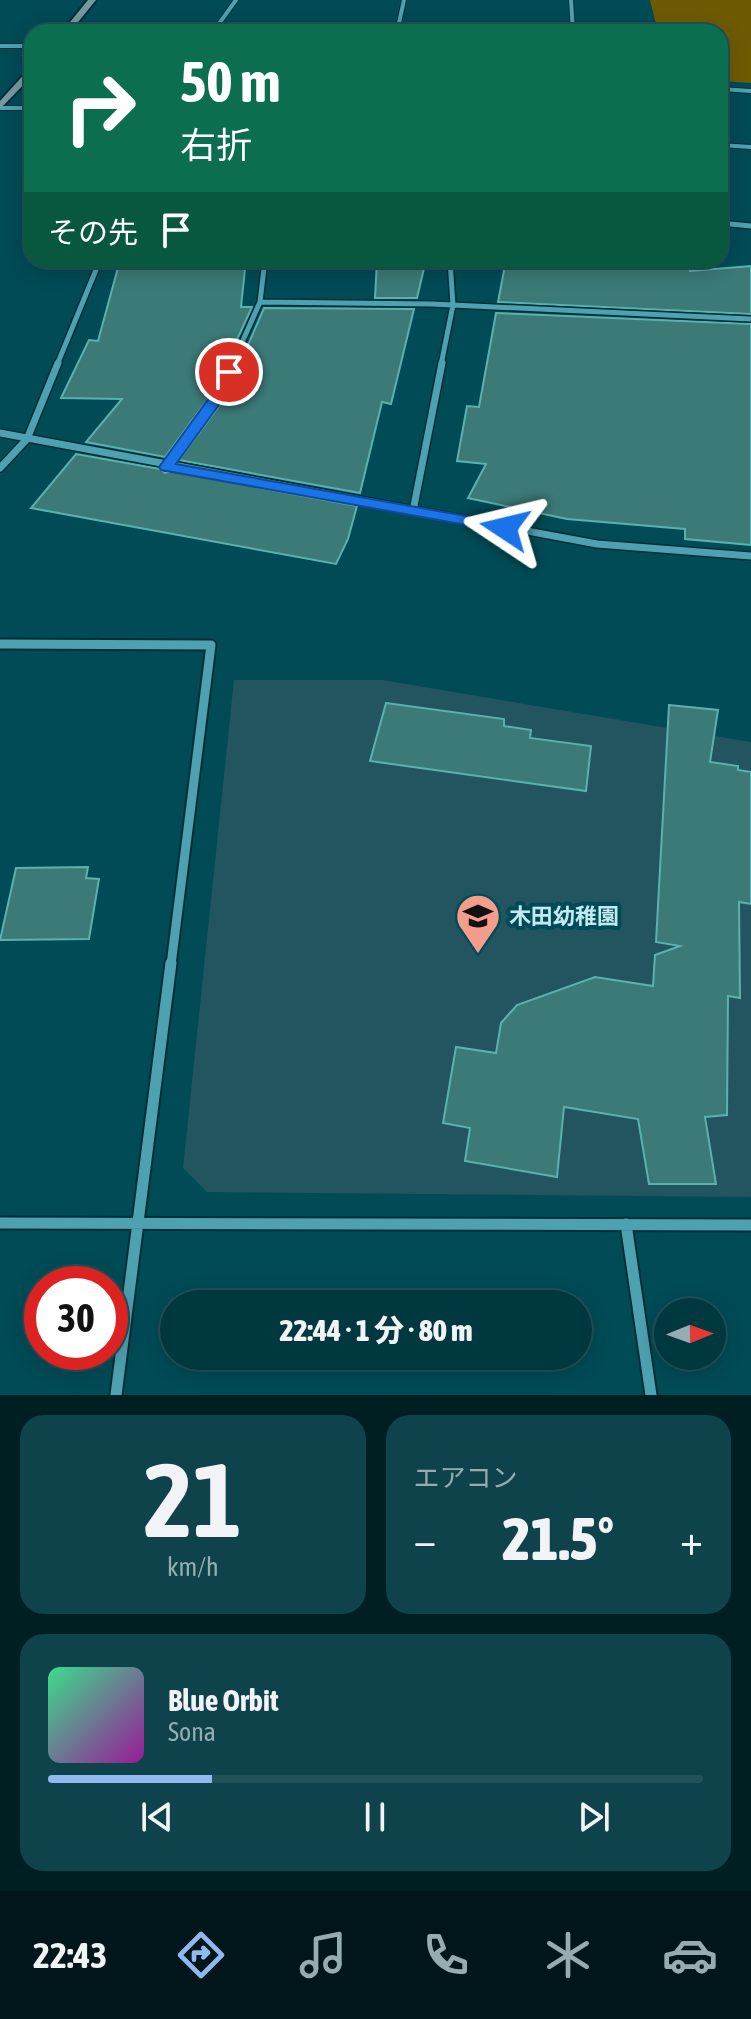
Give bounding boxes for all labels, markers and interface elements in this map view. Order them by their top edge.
text: 50 m [180,50,281,114]
icon: right [48,56,152,160]
text: 右折 [180,124,252,166]
icon: arrive [154,208,198,252]
text: その先 [48,215,138,249]
pin [195,338,263,406]
icon: arrive [207,350,251,394]
position arrow [463,486,547,570]
school or university icon: 木田幼稚園 [454,892,502,955]
place label: 木田幼稚園 [509,903,619,929]
speed limit sign: 30 [24,1266,128,1370]
north arrow [654,1298,726,1370]
map controls [654,1298,726,1370]
text: 22:44 · 1 分 · 80 m [279,1313,473,1347]
text: 21 [144,1440,242,1559]
text: エアコン [414,1463,518,1493]
text: 21.5° [502,1504,614,1573]
text: − [414,1514,436,1564]
text: + [680,1514,703,1564]
text: km/h [167,1552,219,1582]
text: Blue Orbit [168,1683,279,1717]
text: Sona [168,1717,216,1747]
icon: previous [135,1795,179,1839]
icon: pause [353,1795,397,1839]
icon: next [572,1795,616,1839]
icon: directions [173,1927,229,1983]
icon: music [295,1927,351,1983]
icon: phone [418,1927,474,1983]
icon: climate [540,1927,596,1983]
icon: car [662,1927,718,1983]
text: 22:43 [33,1934,107,1976]

